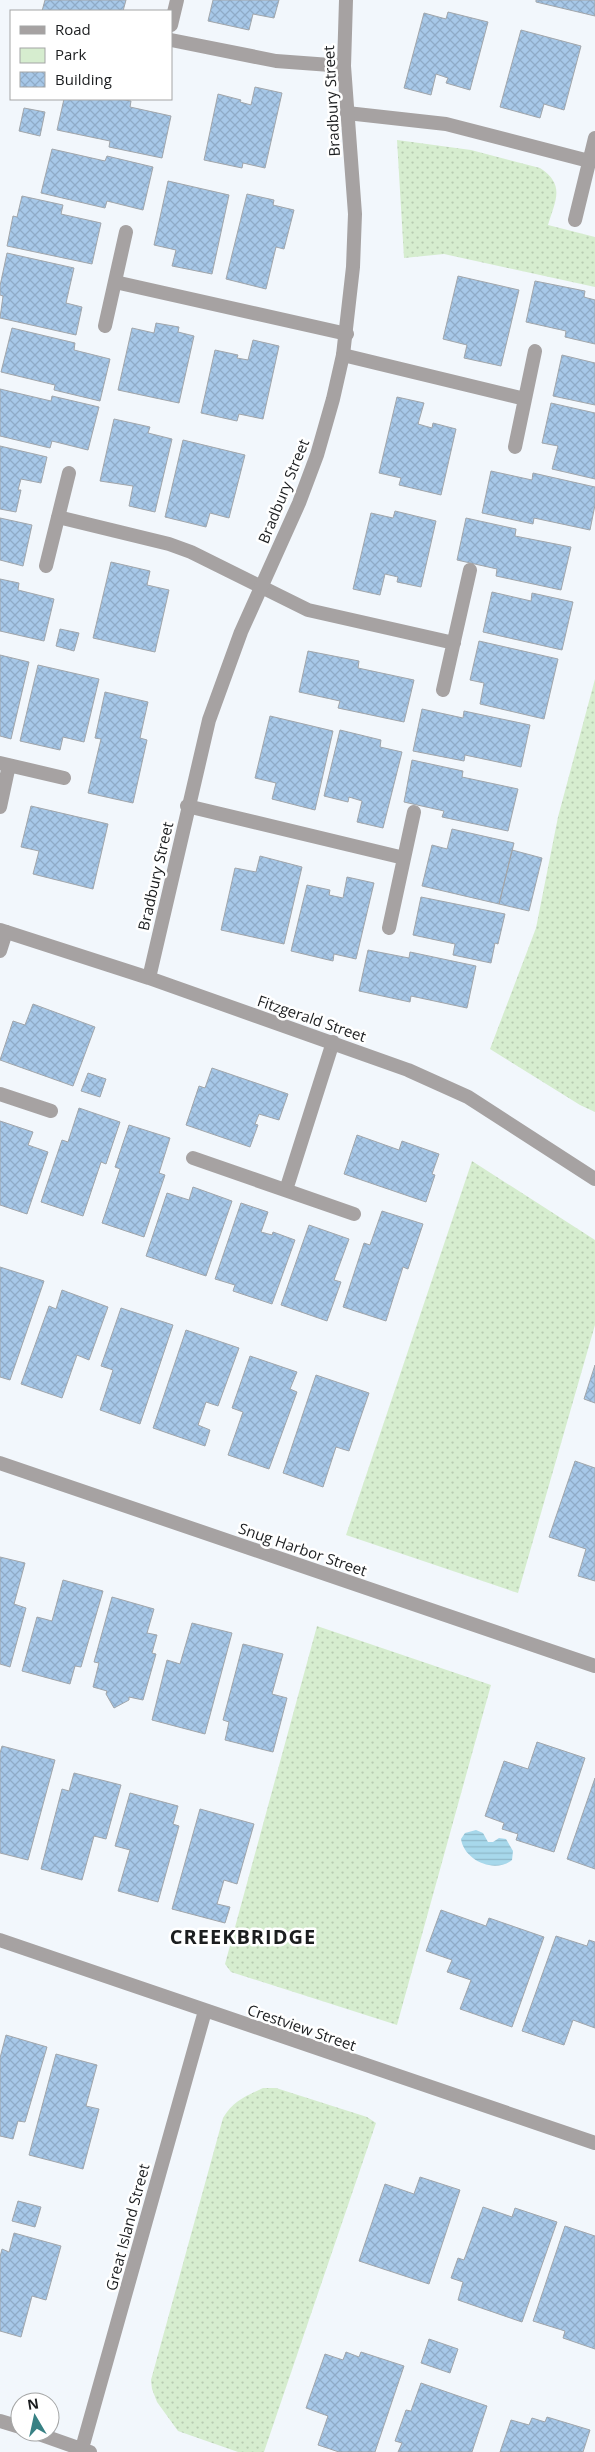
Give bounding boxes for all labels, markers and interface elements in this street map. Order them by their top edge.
legend [10,10,172,100]
text: Road [55,19,91,39]
text: Park [55,44,86,64]
street label: Bradbury Street [318,45,344,157]
text: Building [55,69,112,89]
street label: Bradbury Street [253,436,313,546]
street label: Bradbury Street [133,820,177,932]
street label: Fitzgerald Street [255,990,369,1046]
street label: Snug Harbor Street [236,1518,370,1580]
district label: CREEKBRIDGE [170,1923,316,1950]
street label: Crestview Street [245,1999,359,2055]
street label: Great Island Street [100,2161,154,2293]
north arrow [10,2392,60,2442]
text: N [26,2393,40,2414]

